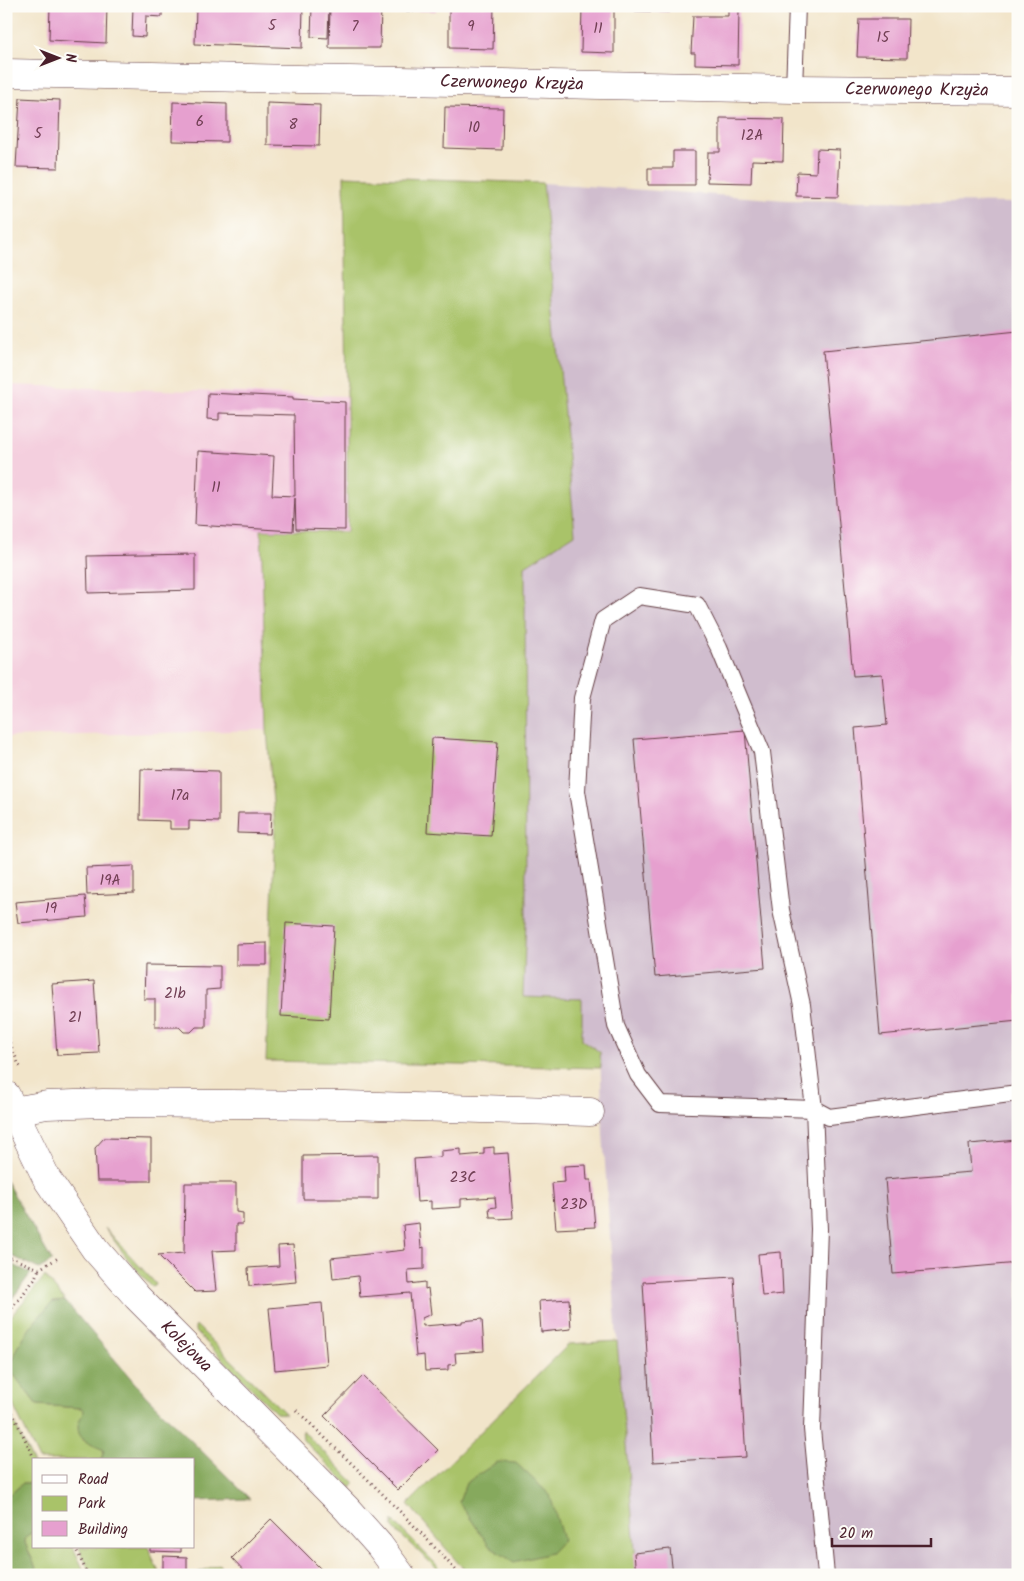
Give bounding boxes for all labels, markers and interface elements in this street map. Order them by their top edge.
house number: 5 [268,14,277,38]
house number: 7 [352,15,360,39]
house number: 9 [467,15,475,39]
house number: 11 [593,17,603,41]
house number: 15 [877,26,890,50]
north arrow [32,32,82,82]
text: N [59,54,81,63]
street label: Czerwonego Krzyża [440,67,584,99]
street label: Czerwonego Krzyża [845,75,989,105]
house number: 6 [196,110,204,134]
house number: 8 [288,113,298,137]
house number: 10 [468,116,481,140]
house number: 5 [34,122,43,146]
house number: 12A [741,124,763,148]
house number: 11 [211,476,221,500]
house number: 17a [171,784,189,808]
house number: 19A [99,869,121,893]
house number: 19 [45,897,58,921]
house number: 21b [164,982,186,1006]
house number: 21 [68,1006,82,1030]
house number: 23C [450,1166,476,1190]
house number: 23D [561,1193,588,1217]
street label: Kolejowa [153,1313,219,1380]
legend [32,1458,195,1548]
text: Road [78,1468,109,1492]
text: Park [78,1492,106,1516]
scale bar [832,1516,930,1548]
text: Building [78,1518,128,1542]
text: 20 m [839,1522,873,1546]

